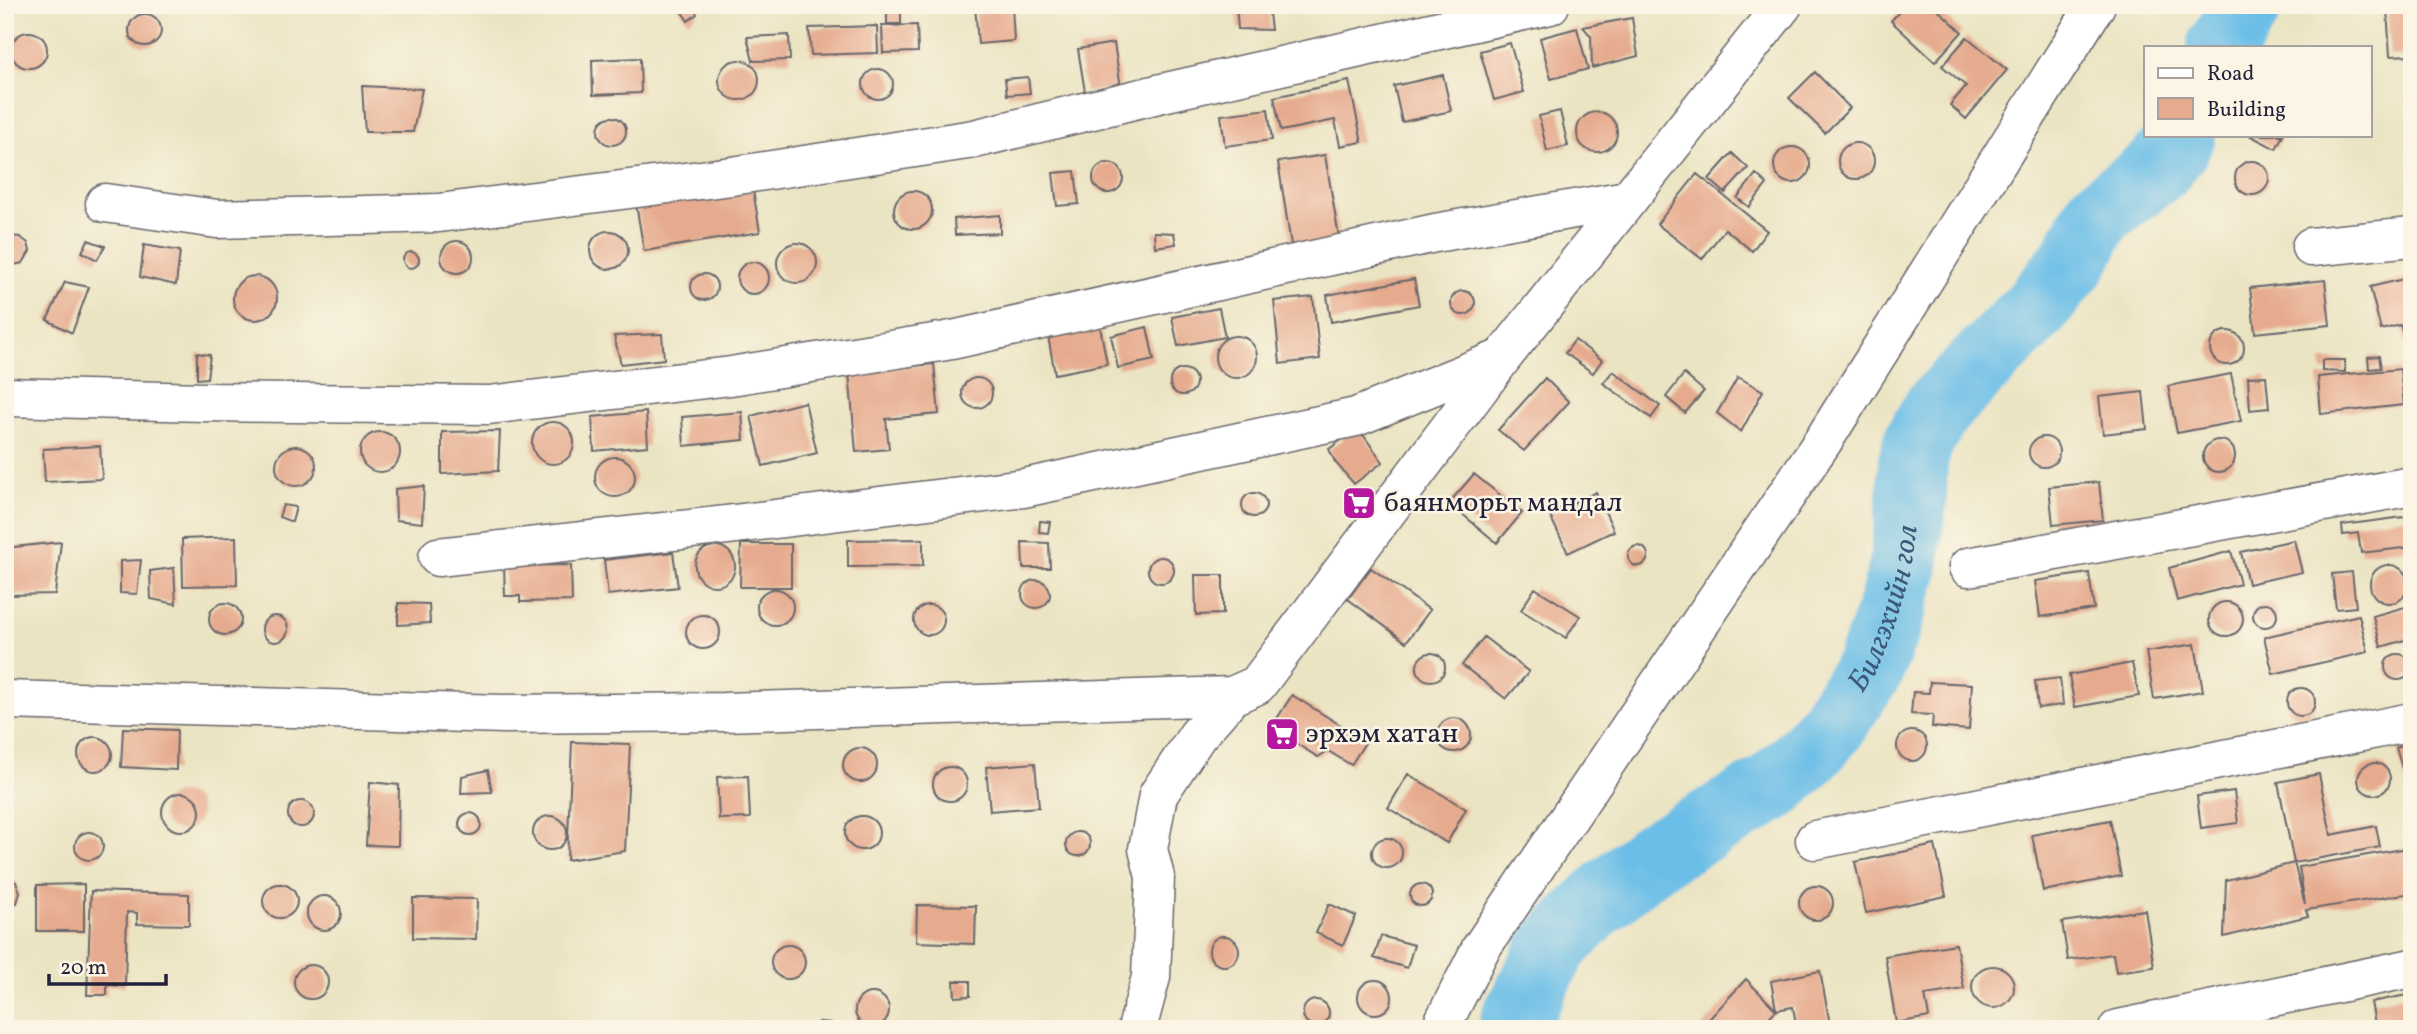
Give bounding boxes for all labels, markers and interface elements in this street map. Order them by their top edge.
legend [2144,46,2372,136]
text: Road [2207,60,2254,89]
text: Building [2207,96,2286,125]
supermarket icon: баянморьт мандал [1340,484,1378,522]
place label: баянморьт мандал [1384,484,1622,523]
water label: Билгэхийн гол [1838,522,1930,700]
supermarket icon: эрхэм хатан [1263,715,1301,753]
place label: эрхэм хатан [1306,715,1458,754]
scale bar [49,943,166,987]
text: 20 m [60,954,106,983]

